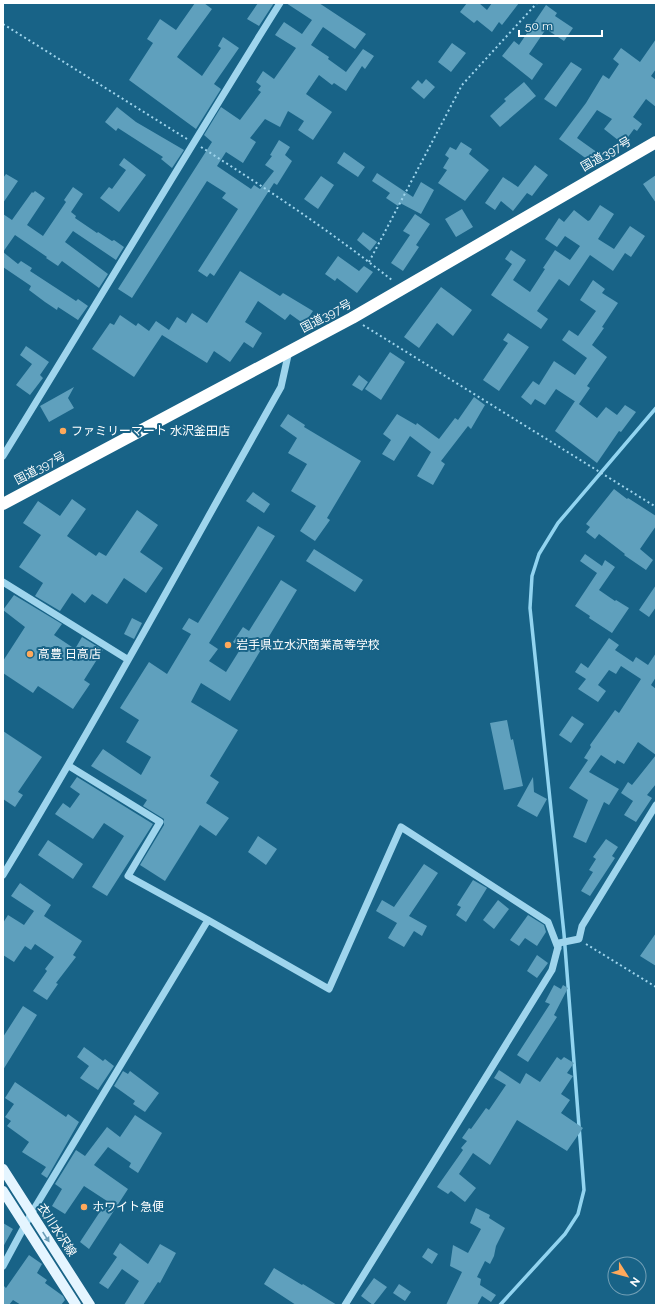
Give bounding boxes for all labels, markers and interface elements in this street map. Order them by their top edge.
scale bar [519,12,602,38]
text: 50 m [525,19,553,33]
street label: 国道397号 [578,134,634,174]
street label: 国道397号 [298,297,354,335]
place label: ファミリーマート 水沢釜田店 [71,424,230,438]
marker: ファミリーマート 水沢釜田店 [58,426,68,436]
street label: 国道397号 [12,449,68,487]
place label: 岩手県立水沢商業高等学校 [236,638,380,652]
marker: 岩手県立水沢商業高等学校 [223,640,233,650]
place label: 高豊 日高店 [38,647,101,661]
marker: 高豊 日高店 [25,649,35,659]
place label: ホワイト急便 [92,1200,164,1214]
street label: 衣川水沢線 [35,1201,79,1259]
marker: ホワイト急便 [79,1202,89,1212]
one-way arrow [42,1232,50,1242]
north arrow [607,1256,647,1296]
text: N [627,1274,642,1289]

